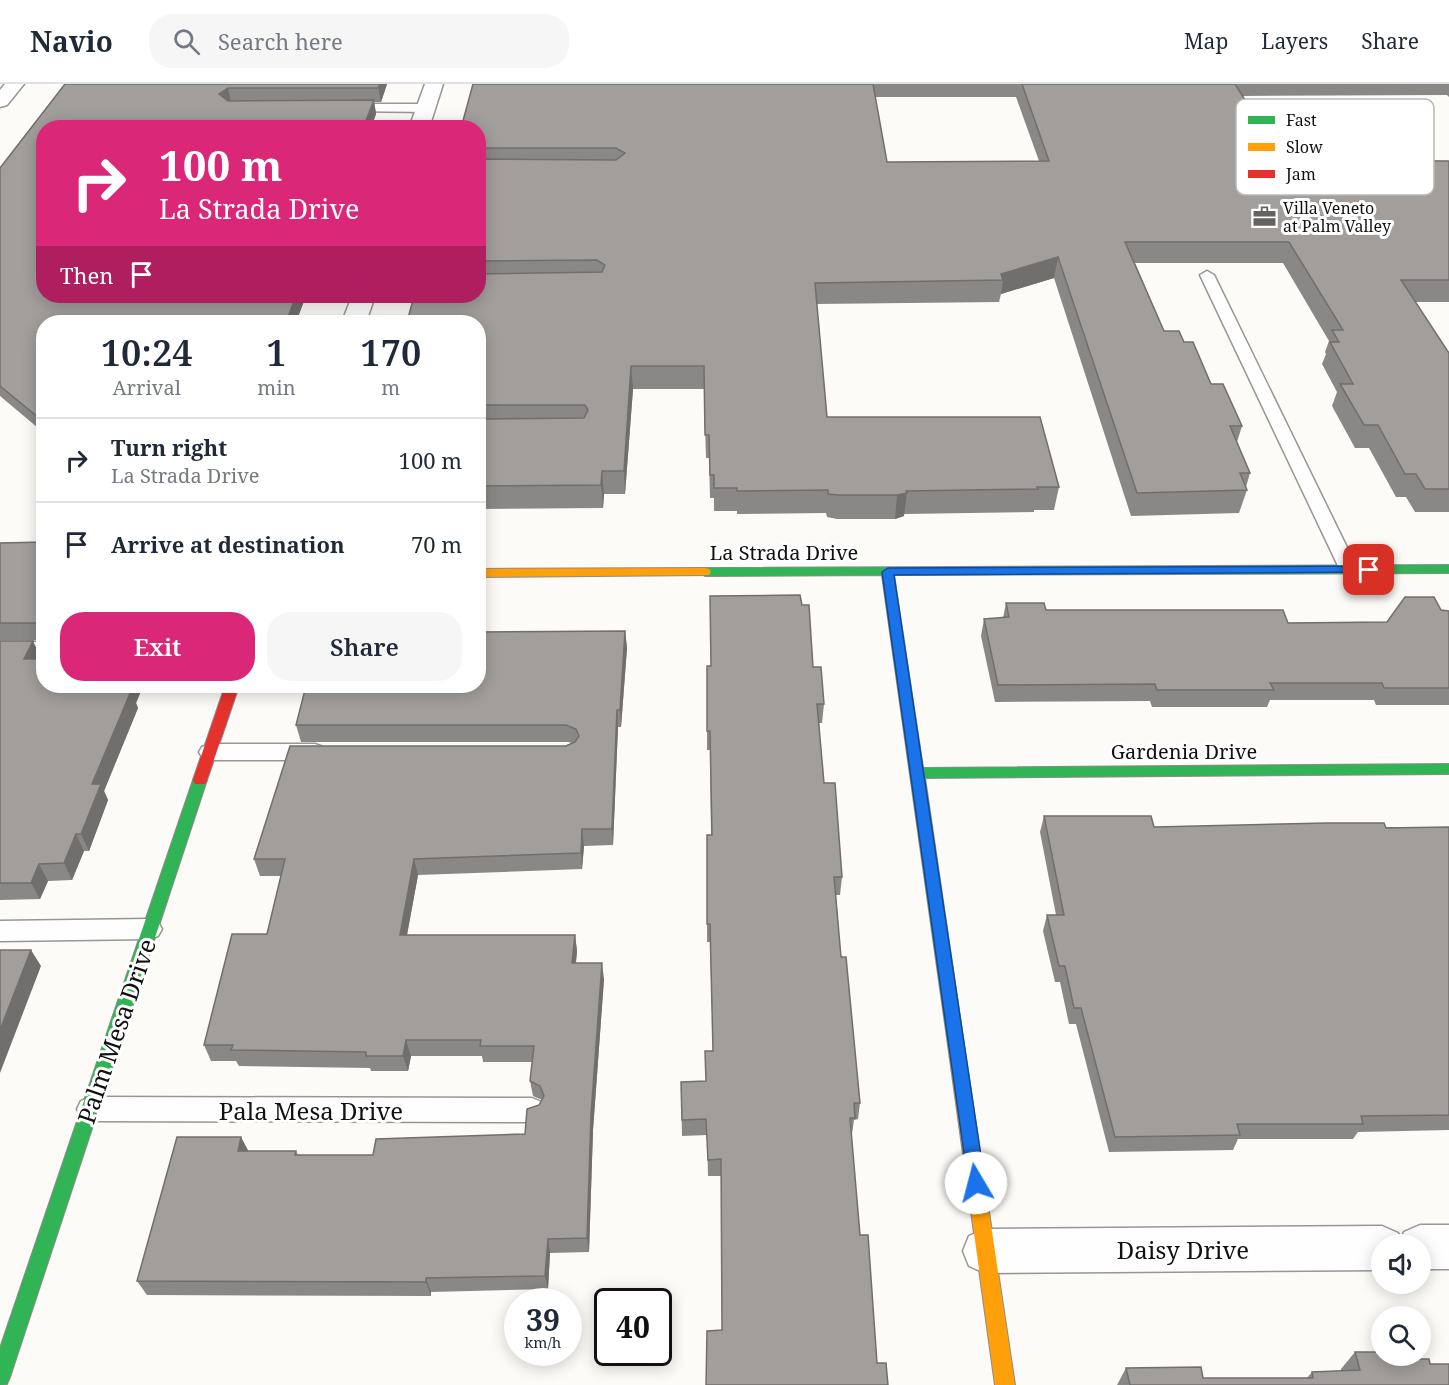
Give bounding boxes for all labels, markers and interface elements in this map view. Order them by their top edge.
search box [149,14,569,68]
text: Navio [30,22,113,60]
icon: search [170,25,203,58]
text: Search here [218,26,343,56]
text: Map [1184,27,1228,55]
text: Layers [1261,27,1328,55]
text: Share [1361,27,1419,55]
legend [1236,99,1434,195]
text: Fast [1286,109,1317,131]
text: 100 m [159,136,283,193]
text: Slow [1286,136,1323,158]
icon: right [60,144,138,222]
text: Jam [1285,163,1316,185]
text: La Strada Drive [159,190,359,227]
place label: Villa Veneto at Palm Valley [1283,197,1392,237]
office icon: Villa Veneto at Palm Valley [1252,204,1278,230]
icon: arrive [125,258,158,291]
text: Then [60,260,113,290]
text: 10:24 [101,328,193,377]
text: 1 [266,328,287,377]
text: 170 [360,328,421,377]
text: Arrival [112,374,181,401]
text: min [257,374,296,401]
text: m [381,374,400,401]
text: Turn right [111,432,227,462]
icon: right [60,444,93,477]
text: 100 m [399,445,462,475]
text: La Strada Drive [111,462,260,489]
icon: arrive [60,528,93,561]
text: Arrive at destination [111,529,345,559]
text: 70 m [411,529,462,559]
street label: La Strada Drive [710,539,858,566]
pin [1343,544,1394,595]
icon: arrive [1352,553,1385,586]
button: Exit [60,612,255,681]
button: Share [267,612,462,681]
street label: Gardenia Drive [1111,738,1257,765]
street label: Palm Mesa Drive [69,934,163,1128]
street label: Pala Mesa Drive [219,1094,403,1127]
position arrow [944,1151,1008,1215]
street label: Daisy Drive [1117,1233,1249,1266]
map controls [1371,1234,1431,1366]
button: sound [1371,1234,1431,1294]
speed limit sign: 40 [594,1288,672,1366]
text: 39 [526,1299,560,1340]
button: search [1371,1306,1431,1366]
text: km/h [525,1332,561,1352]

